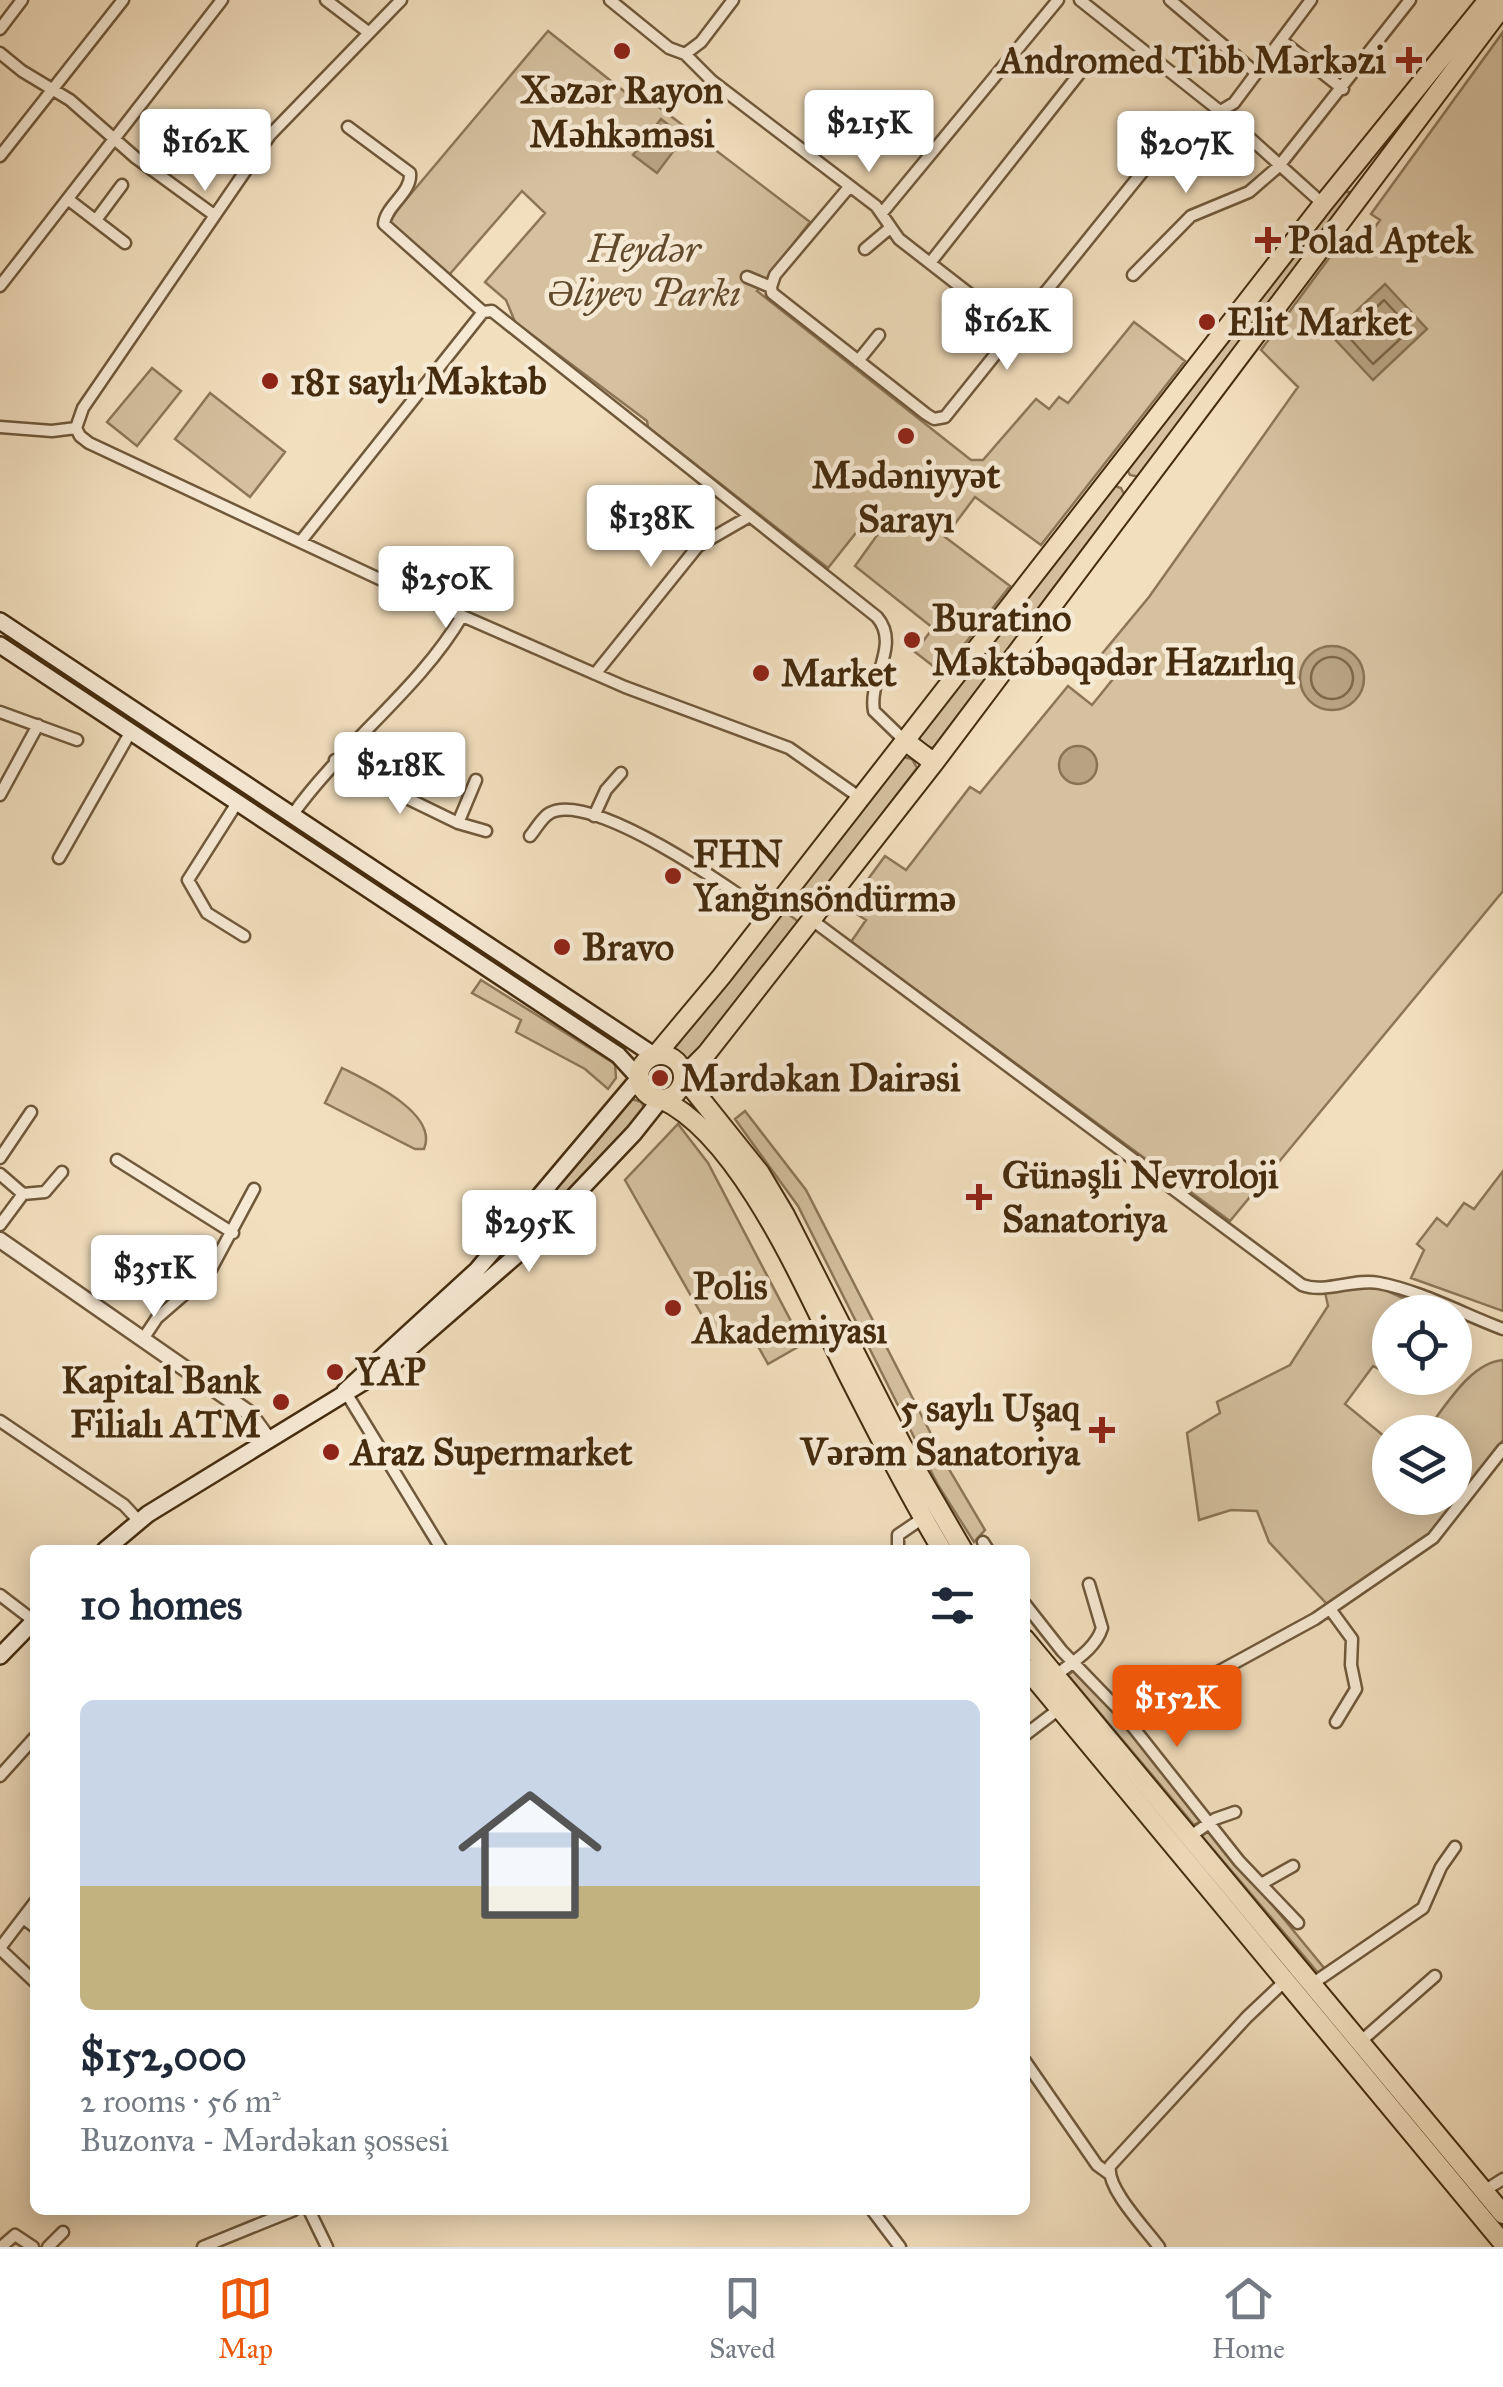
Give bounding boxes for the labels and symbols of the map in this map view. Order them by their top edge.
place label: Andromed Tibb Mərkəzi [997,37,1387,83]
marker: Xəzər Rayon Məhkəməsi [611,40,633,62]
marker: Andromed Tibb Mərkəzi [1396,47,1422,73]
place label: Xəzər Rayon Məhkəməsi [519,67,724,157]
pin: $215K [799,90,939,175]
pin: $162K [135,109,275,194]
pin: $207K [1116,111,1256,196]
place label: Polad Aptek [1288,217,1474,263]
park label: Heydər Əliyev Parkı [547,226,741,316]
marker: Polad Aptek [1257,229,1279,251]
pin: $162K [937,288,1077,373]
place label: Elit Market [1227,299,1413,345]
marker: Elit Market [1196,311,1218,333]
place label: 181 saylı Məktəb [290,358,547,404]
marker: 181 saylı Məktəb [259,370,281,392]
marker: Mədəniyyət Sarayı [895,425,917,447]
place label: Mədəniyyət Sarayı [812,452,1001,542]
pin: $138K [581,485,721,570]
pin: $250K [376,546,516,631]
place label: Buratino Məktəbəqədər Hazırlıq [932,595,1296,685]
marker: Buratino Məktəbəqədər Hazırlıq [901,629,923,651]
place label: Market [781,650,897,696]
marker: Market [750,662,772,684]
pin: $218K [330,732,470,817]
place label: FHN Yanğınsöndürmə [693,831,956,921]
marker: FHN Yanğınsöndürmə [662,865,684,887]
place label: Bravo [582,924,674,970]
marker: Bravo [551,936,573,958]
place label: Mərdəkan Dairəsi [680,1055,961,1101]
marker: Mərdəkan Dairəsi [649,1067,671,1089]
place label: Günəşli Nevroloji Sanatoriya [1002,1152,1279,1242]
marker: Günəşli Nevroloji Sanatoriya [966,1184,992,1210]
pin: $295K [459,1190,599,1275]
pin: $351K [84,1235,224,1320]
place label: Polis Akademiyası [691,1263,888,1353]
marker: Polis Akademiyası [662,1297,684,1319]
place label: YAP [355,1349,426,1395]
place label: Kapital Bank Filialı ATM [61,1357,262,1447]
marker: YAP [324,1361,346,1383]
place label: 5 saylı Uşaq Vərəm Sanatoriya [799,1385,1082,1475]
marker: Kapital Bank Filialı ATM [270,1391,292,1413]
marker: 5 saylı Uşaq Vərəm Sanatoriya [1089,1417,1115,1443]
place label: Araz Supermarket [349,1429,633,1475]
marker: Araz Supermarket [320,1441,342,1463]
pin: $152K [1107,1665,1247,1750]

